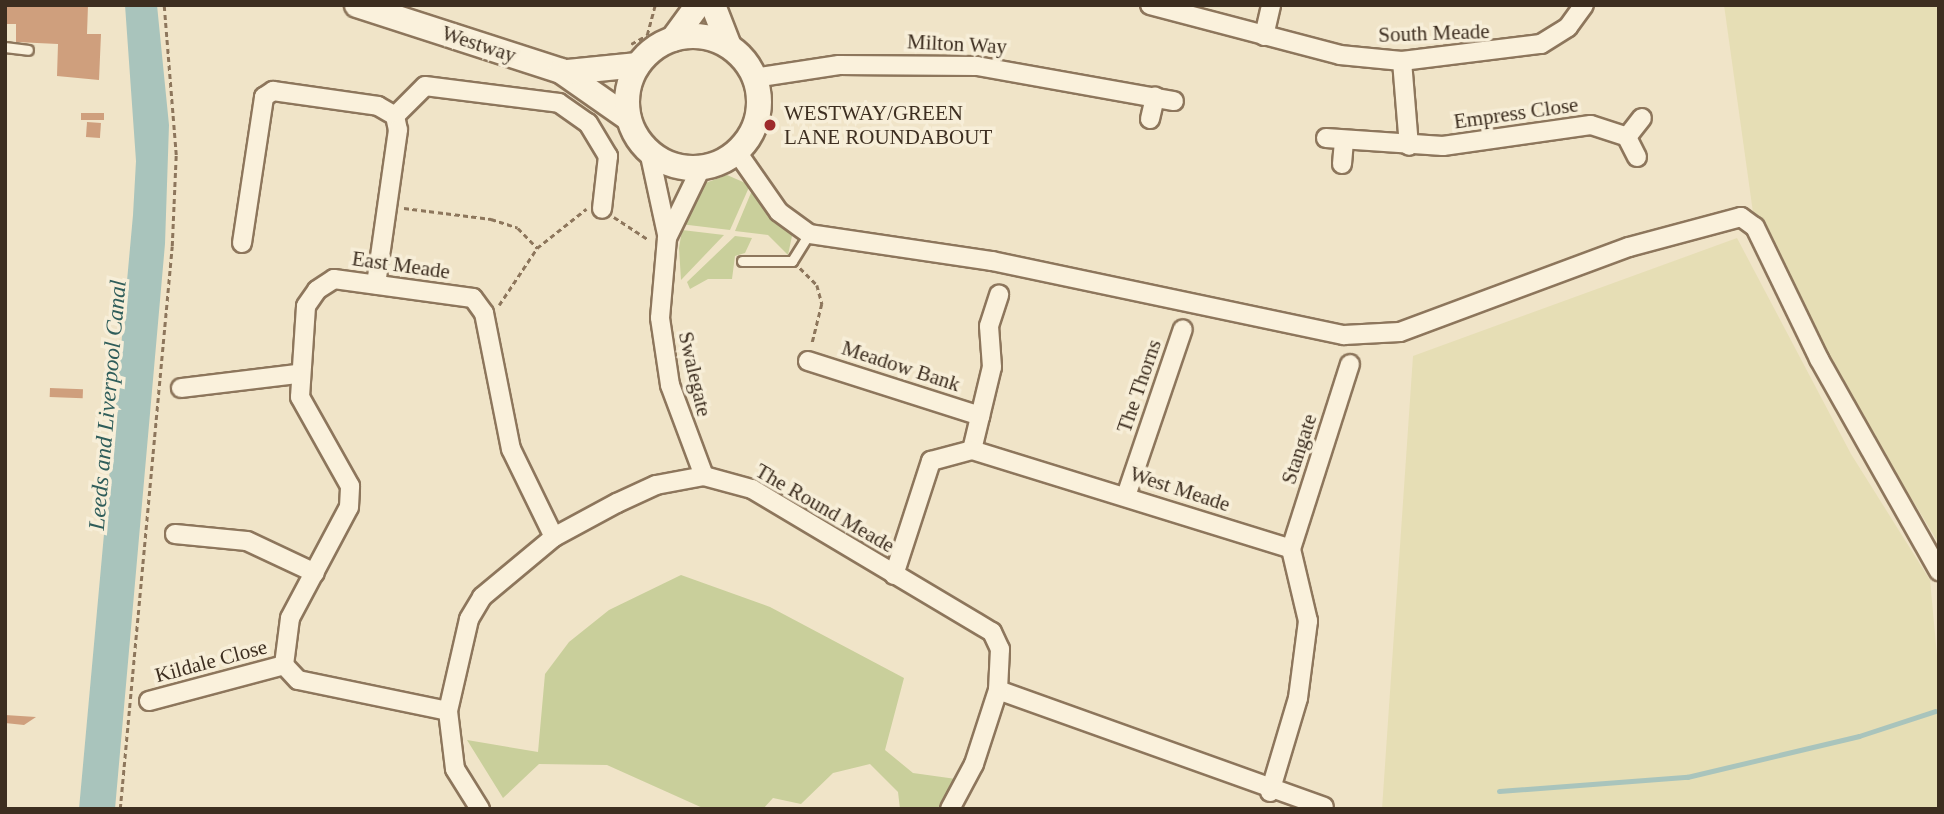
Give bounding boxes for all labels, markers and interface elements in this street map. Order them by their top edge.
street label: South Meade [1378,18,1490,48]
street label: Westway [439,20,519,68]
street label: Milton Way [906,29,1008,59]
street label: Empress Close [1452,92,1580,134]
place label: WESTWAY/GREEN LANE ROUNDABOUT [784,100,992,150]
marker: WESTWAY/GREEN LANE ROUNDABOUT [762,117,778,133]
street label: East Meade [350,246,452,284]
water label: Leeds and Liverpool Canal [83,279,133,531]
street label: Swalegate [673,329,717,419]
street label: Meadow Bank [839,335,963,397]
street label: The Thorns [1111,336,1167,436]
street label: Stangate [1276,411,1322,487]
street label: The Round Meade [751,458,899,558]
street label: West Meade [1127,461,1233,517]
street label: Kildale Close [152,634,270,688]

